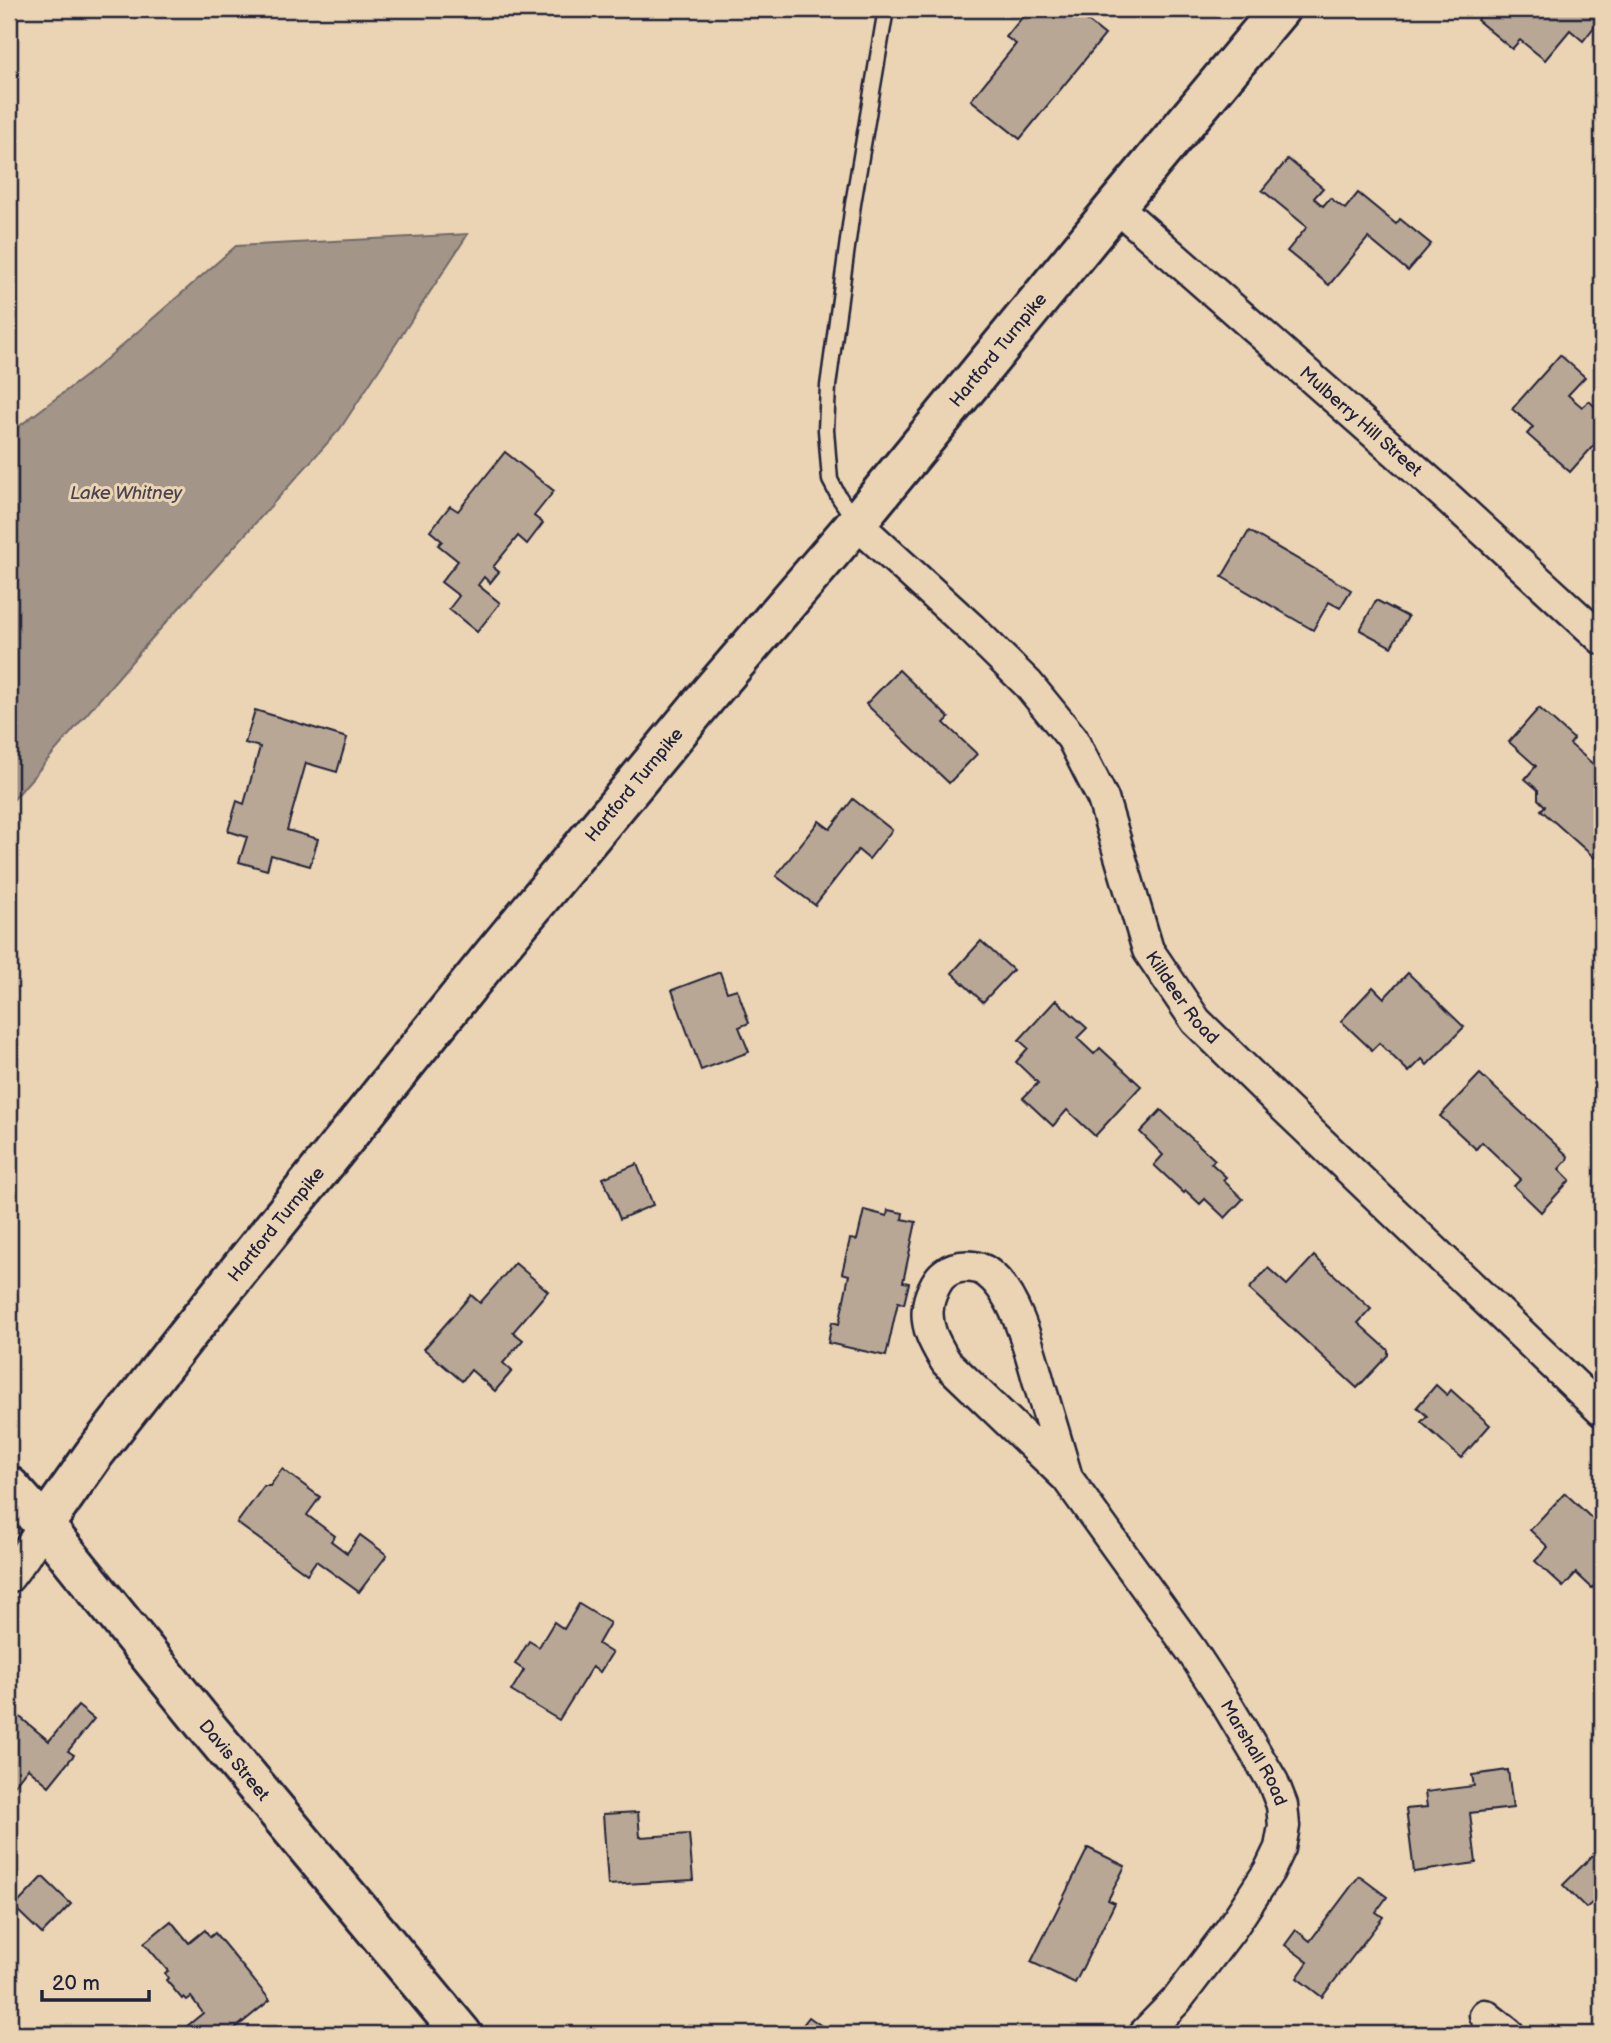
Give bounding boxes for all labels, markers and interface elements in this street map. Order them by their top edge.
street label: Hartford Turnpike [945,288,1051,411]
street label: Mulberry Hill Street [1296,362,1427,481]
water label: Lake Whitney [70,482,183,505]
street label: Hartford Turnpike [581,723,688,846]
street label: Killdeer Road [1141,947,1224,1048]
street label: Hartford Turnpike [223,1162,329,1286]
street label: Marshall Road [1216,1696,1292,1808]
street label: Davis Street [195,1715,274,1805]
scale bar [42,1959,149,2003]
text: 20 m [52,1971,100,1996]

